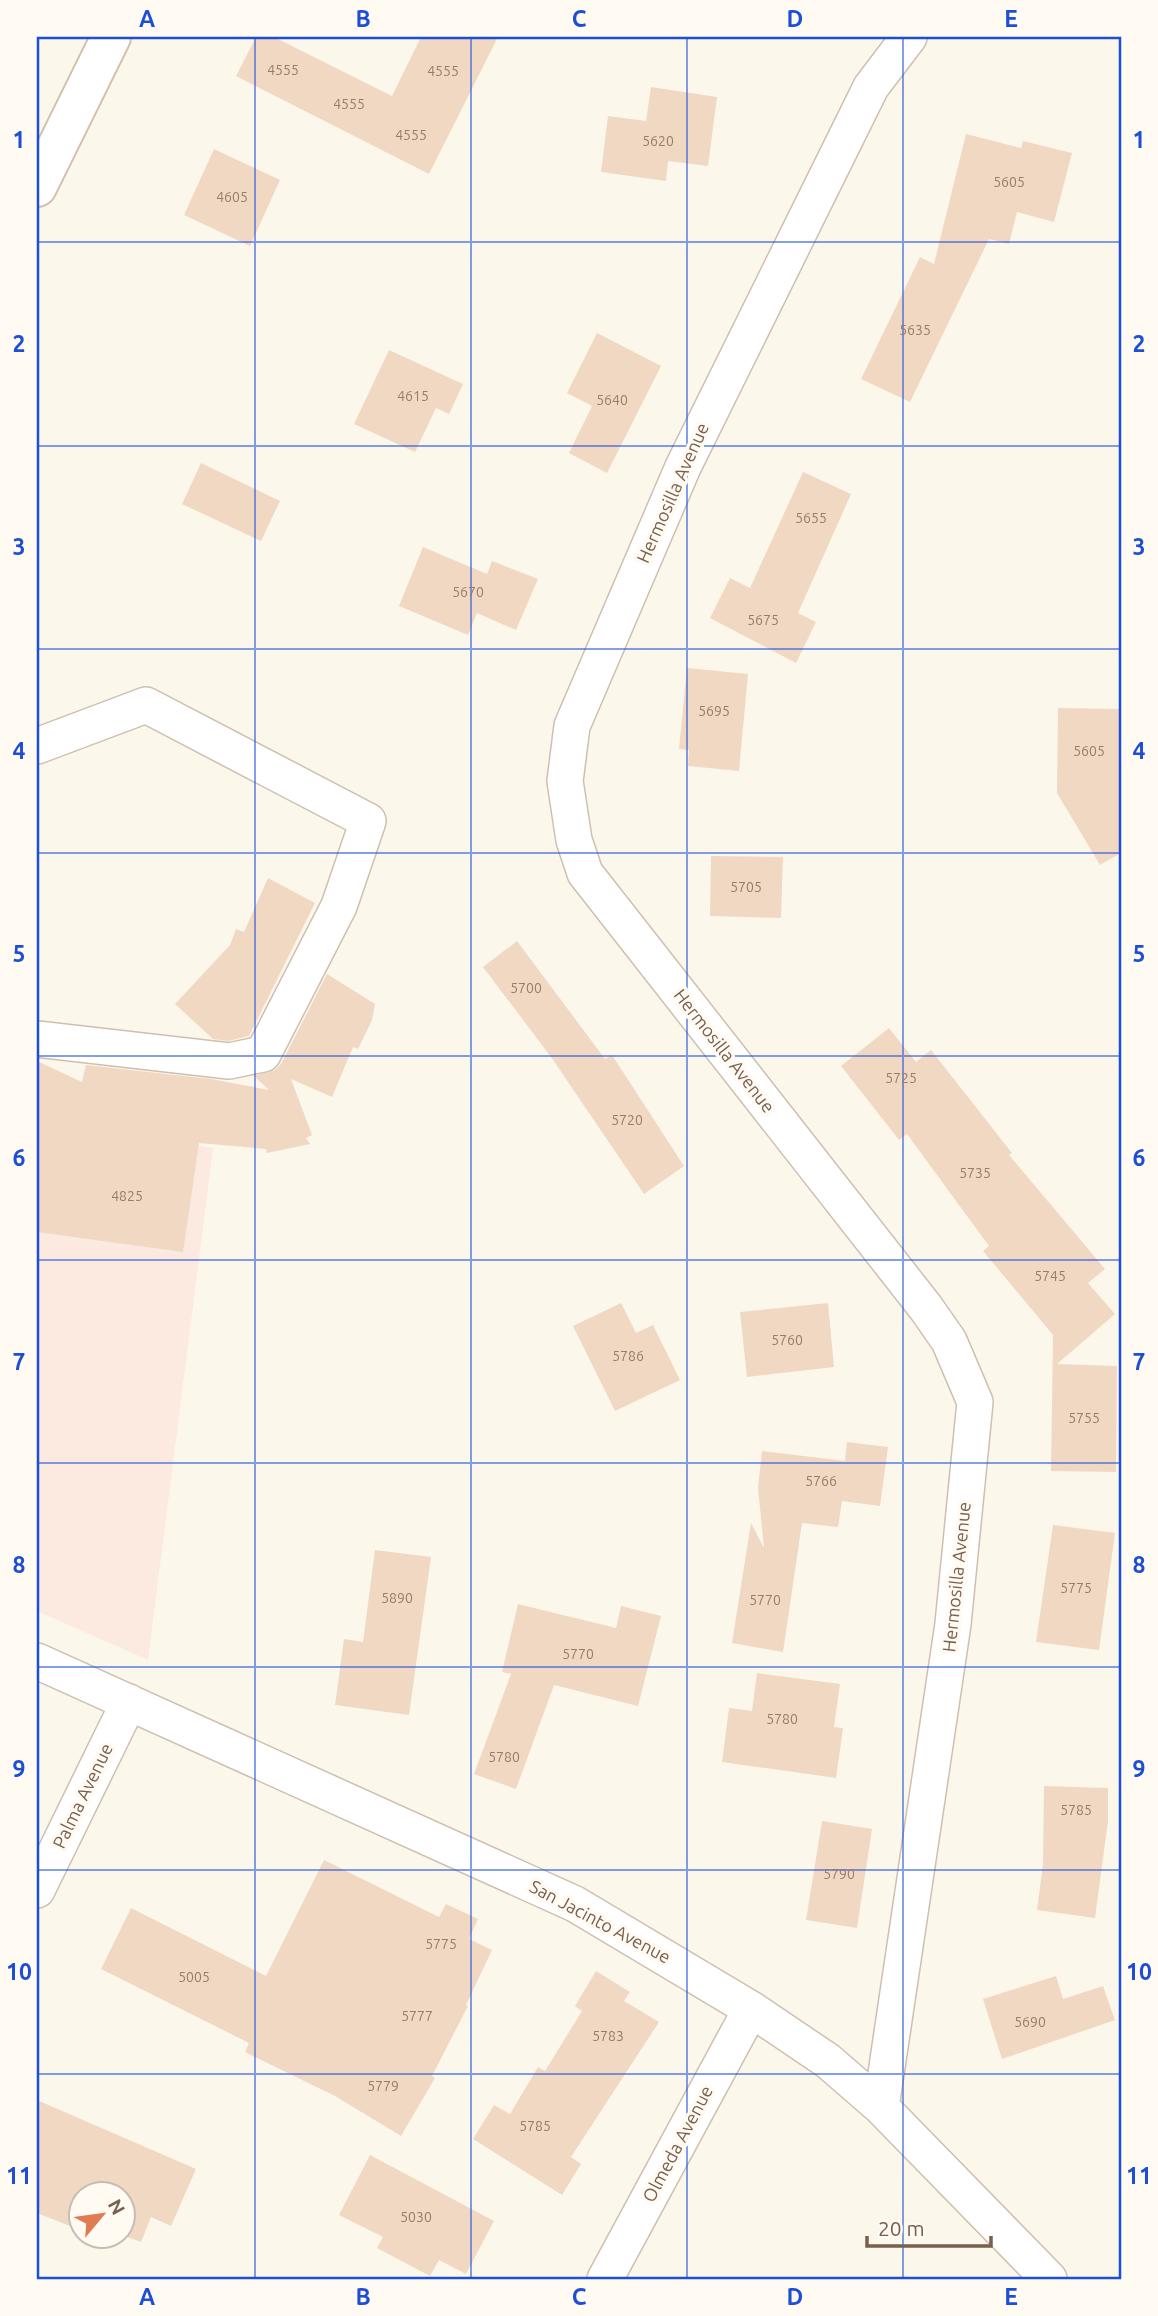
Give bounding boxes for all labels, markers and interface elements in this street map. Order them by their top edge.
text: A [139,6,155,31]
text: B [355,6,371,31]
text: C [572,6,587,31]
text: D [787,6,803,31]
text: E [1004,6,1018,31]
house number: 4555 [267,62,299,78]
house number: 4555 [427,63,459,79]
house number: 4555 [333,96,365,112]
text: 1 [13,127,25,152]
house number: 4555 [395,127,427,143]
text: 1 [1133,127,1145,152]
house number: 5620 [642,133,674,149]
house number: 5605 [993,174,1025,190]
house number: 4605 [216,189,248,205]
house number: 5635 [899,322,931,338]
text: 2 [13,331,25,356]
text: 2 [1133,331,1145,356]
house number: 4615 [397,388,429,404]
house number: 5640 [596,392,628,408]
street label: Hermosilla Avenue [632,420,712,566]
house number: 5655 [795,510,827,526]
text: 3 [13,534,25,559]
text: 3 [1133,534,1145,559]
house number: 5670 [452,584,484,600]
house number: 5675 [747,612,779,628]
house number: 5695 [698,703,730,719]
text: 4 [13,738,26,763]
text: 4 [1133,738,1146,763]
house number: 5605 [1073,743,1105,759]
house number: 5705 [730,879,762,895]
text: 5 [13,941,25,966]
text: 5 [1133,941,1145,966]
house number: 5700 [510,980,542,996]
street label: Hermosilla Avenue [670,985,779,1116]
house number: 5725 [885,1070,917,1086]
house number: 5720 [611,1112,643,1128]
text: 6 [13,1145,26,1170]
text: 6 [1133,1145,1146,1170]
house number: 5735 [959,1165,991,1181]
house number: 4825 [111,1188,143,1204]
house number: 5745 [1034,1268,1066,1284]
house number: 5760 [771,1332,803,1348]
house number: 5786 [612,1348,644,1364]
text: 7 [13,1349,25,1374]
text: 7 [1133,1349,1145,1374]
house number: 5755 [1068,1410,1100,1426]
house number: 5766 [805,1473,837,1489]
street label: Hermosilla Avenue [938,1501,974,1653]
text: 8 [13,1552,25,1577]
text: 8 [1133,1552,1145,1577]
house number: 5775 [1060,1580,1092,1596]
house number: 5890 [381,1590,413,1606]
house number: 5770 [749,1592,781,1608]
house number: 5770 [562,1646,594,1662]
house number: 5780 [766,1711,798,1727]
street label: Palma Avenue [48,1740,116,1851]
house number: 5780 [488,1749,520,1765]
text: 9 [13,1756,25,1781]
text: 9 [1133,1756,1145,1781]
house number: 5785 [1060,1802,1092,1818]
house number: 5790 [823,1866,855,1882]
street label: San Jacinto Avenue [527,1876,674,1967]
house number: 5775 [425,1936,457,1952]
text: 10 [6,1959,32,1984]
text: 10 [1126,1959,1152,1984]
house number: 5005 [178,1969,210,1985]
house number: 5777 [401,2008,433,2024]
house number: 5690 [1014,2014,1046,2030]
house number: 5783 [592,2028,624,2044]
house number: 5779 [367,2078,399,2094]
street label: Olmeda Avenue [638,2082,716,2205]
house number: 5785 [519,2118,551,2134]
text: 11 [6,2163,32,2188]
text: 11 [1126,2163,1152,2188]
north arrow [66,2180,136,2250]
text: N [104,2195,130,2218]
scale bar [867,2204,992,2248]
house number: 5030 [400,2209,432,2225]
text: 20 m [878,2216,925,2240]
text: A [139,2284,155,2309]
text: B [355,2284,371,2309]
text: C [572,2284,587,2309]
text: D [787,2284,803,2309]
text: E [1004,2284,1018,2309]

